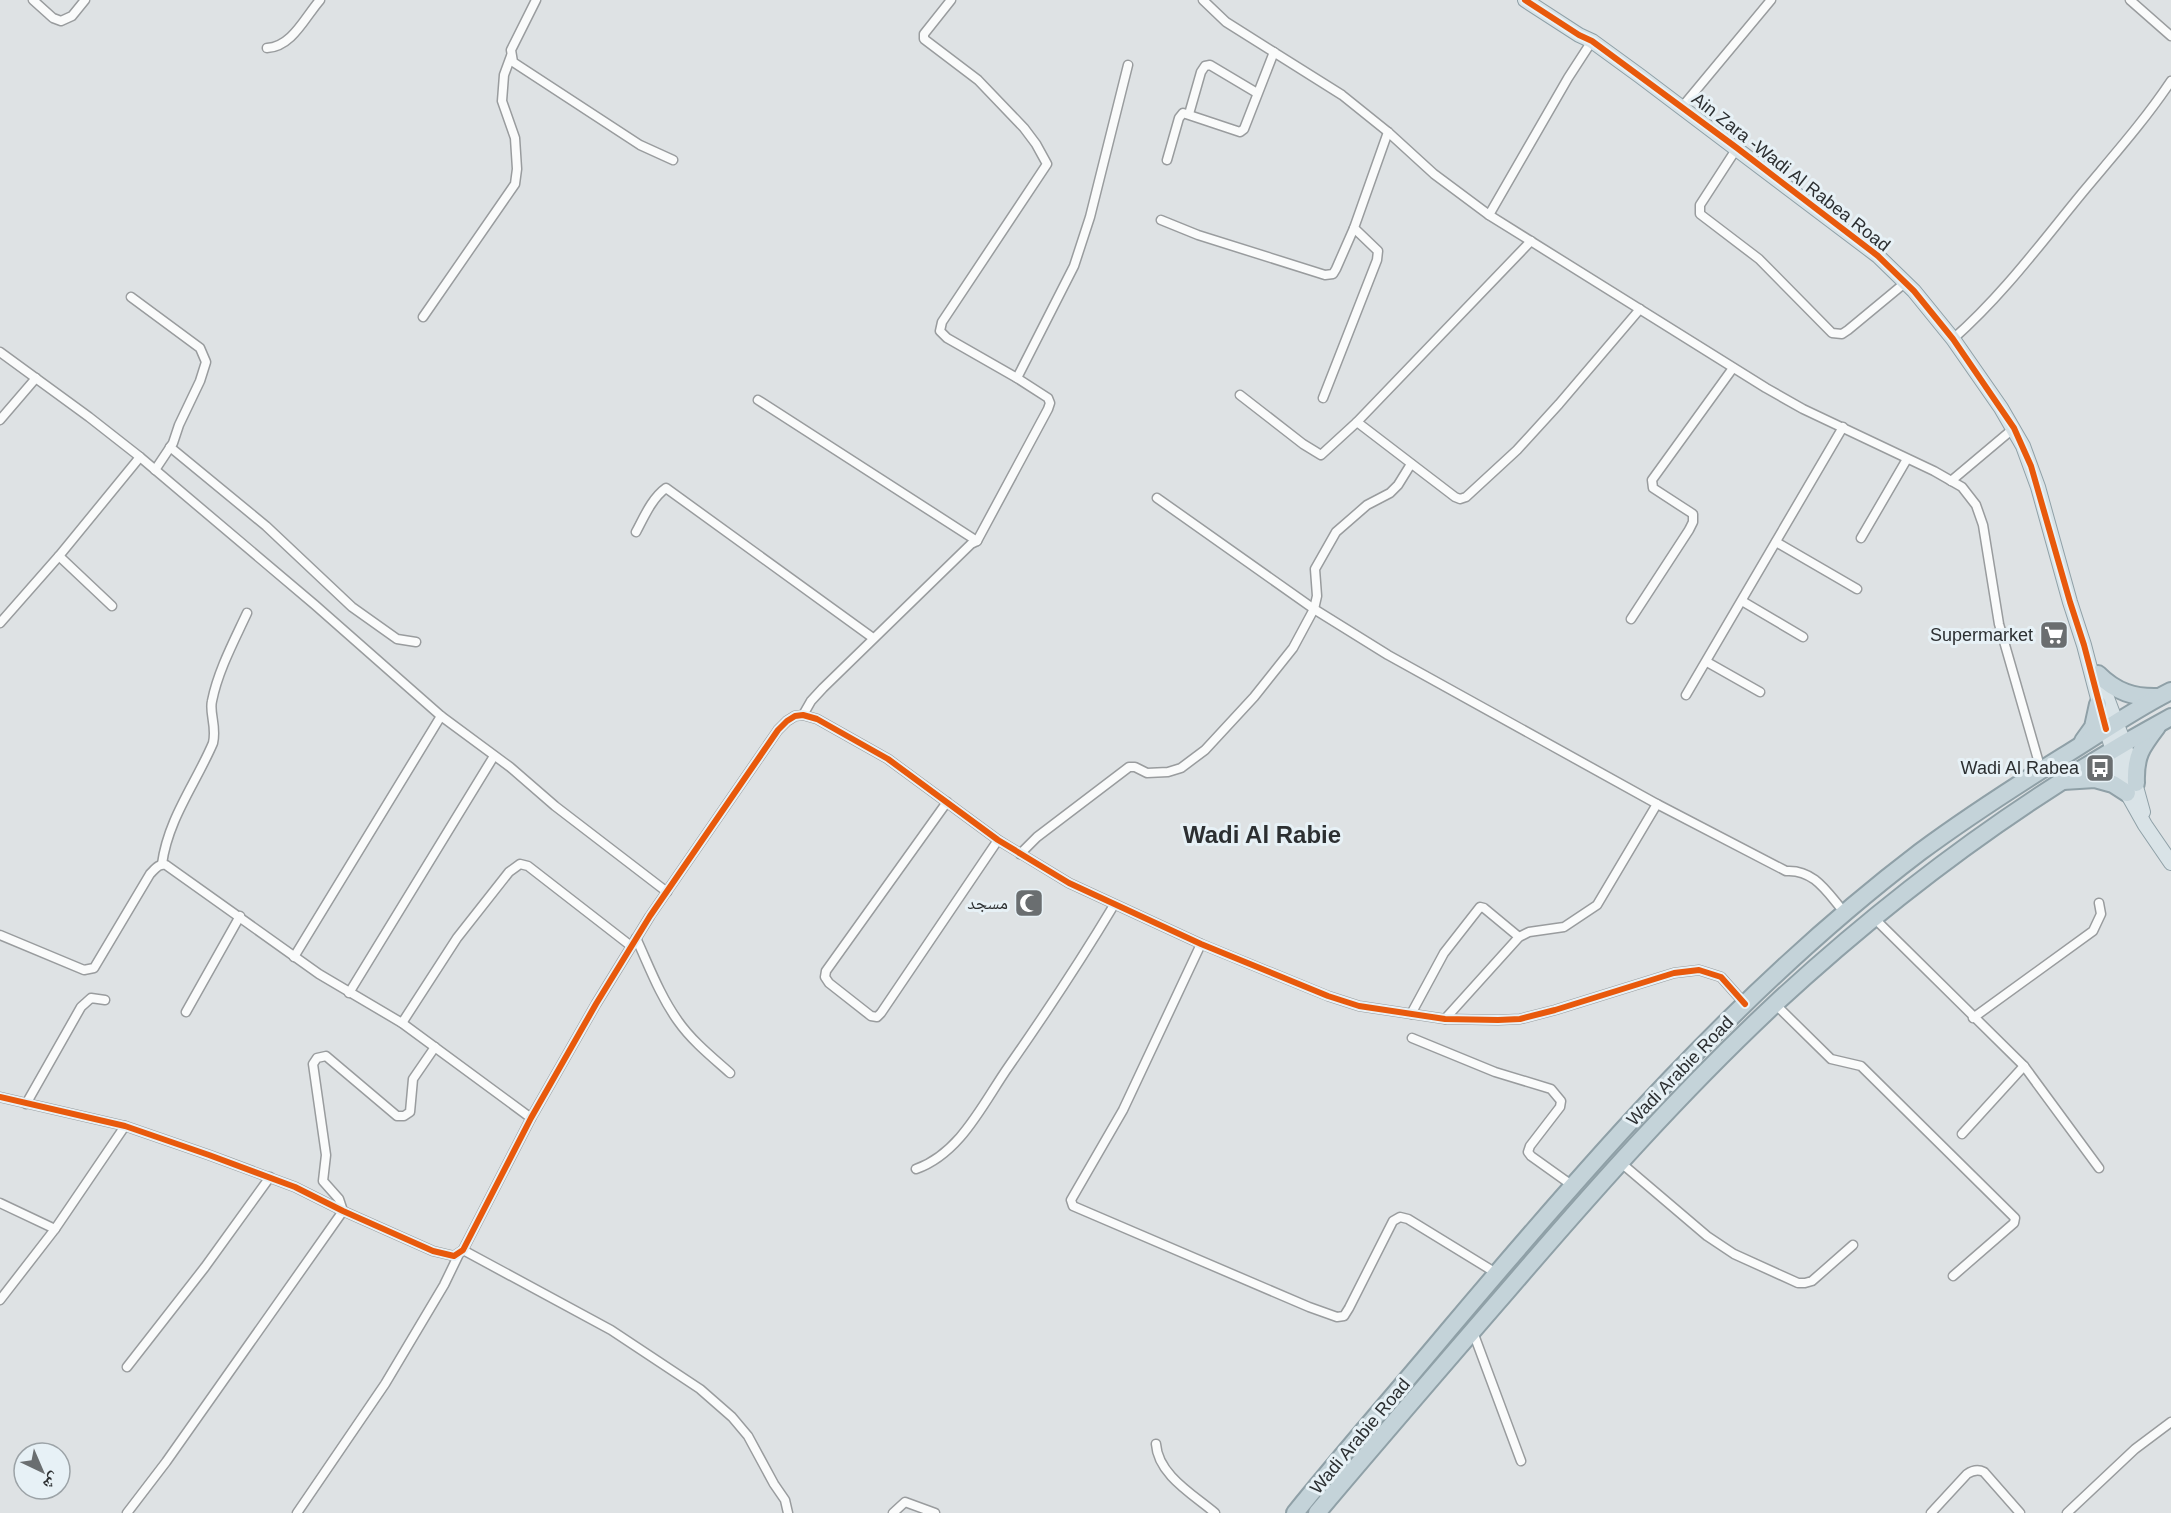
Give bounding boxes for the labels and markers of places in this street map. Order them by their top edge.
supermarket icon: Supermarket [2038,619,2070,651]
place label: Supermarket [1930,625,2033,645]
bus stop icon: Wadi Al Rabea [2084,752,2116,784]
place label: Wadi Al Rabea [1961,758,2080,778]
mosque icon: مسجد [1013,887,1045,919]
place label: مسجد [967,893,1008,913]

